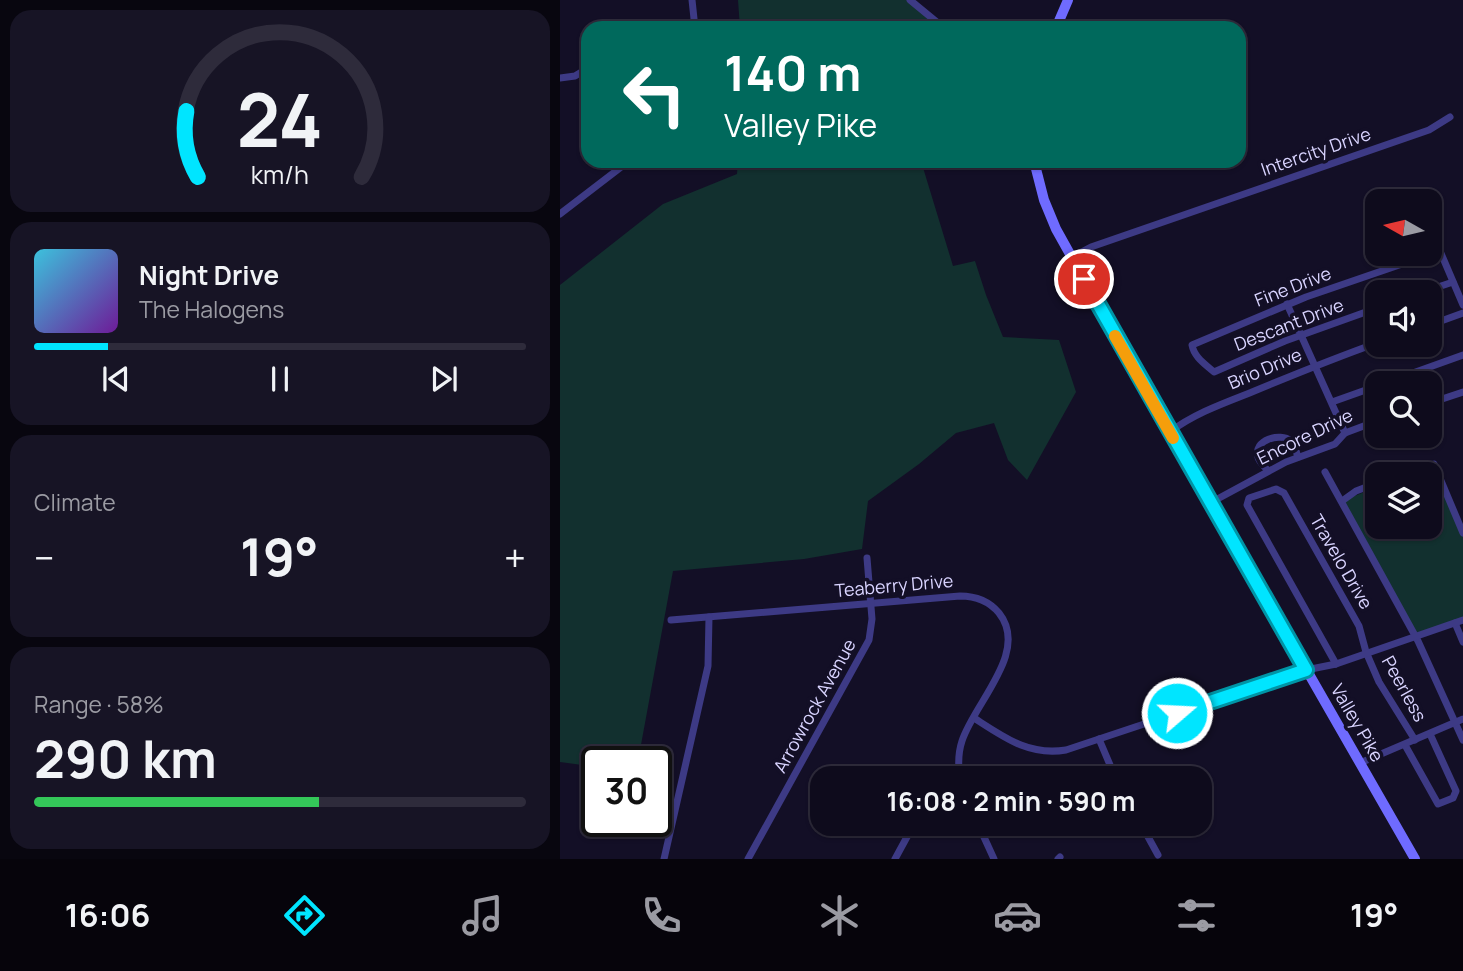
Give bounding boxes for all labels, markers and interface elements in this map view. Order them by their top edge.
text: 140 m [724,39,861,106]
icon: left [609,49,700,140]
text: 24 [237,70,323,170]
text: Valley Pike [724,103,877,147]
street label: Intercity Drive [1258,121,1374,181]
text: km/h [251,157,309,192]
north arrow [1365,189,1442,266]
map controls [1365,189,1442,539]
pin [1054,249,1114,309]
text: Night Drive [139,257,279,293]
icon: arrive [1065,260,1103,298]
street label: Fine Drive [1251,261,1334,312]
button: sound [1365,280,1442,357]
street label: Descant Drive [1230,292,1347,356]
text: The Halogens [139,293,284,325]
street label: Brio Drive [1224,342,1305,394]
icon: previous [97,360,135,398]
icon: pause [261,360,299,398]
icon: next [425,360,463,398]
button: search [1365,371,1442,448]
street label: Encore Drive [1253,403,1356,470]
button: layers [1365,462,1442,539]
text: Climate [34,486,116,518]
street label: Travelo Drive [1305,510,1379,613]
text: 19° [240,521,319,592]
text: − [34,531,55,583]
text: + [504,531,526,583]
street label: Teaberry Drive [834,568,954,602]
street label: Arrowrock Avenue [767,634,861,777]
street label: Peerless [1377,651,1433,726]
position arrow [1140,676,1214,750]
street label: Valley Pike [1326,679,1390,766]
text: Range · 58% [34,688,164,720]
text: 290 km [34,723,217,794]
speed limit sign: 30 [581,746,672,837]
text: 16:08 · 2 min · 590 m [887,783,1135,819]
icon: directions [280,891,329,940]
icon: music [458,891,507,940]
icon: phone [637,891,686,940]
icon: climate [815,891,864,940]
icon: car [993,891,1042,940]
icon: filters [1172,891,1221,940]
text: 16:06 [65,893,150,937]
text: 19° [1350,893,1398,937]

